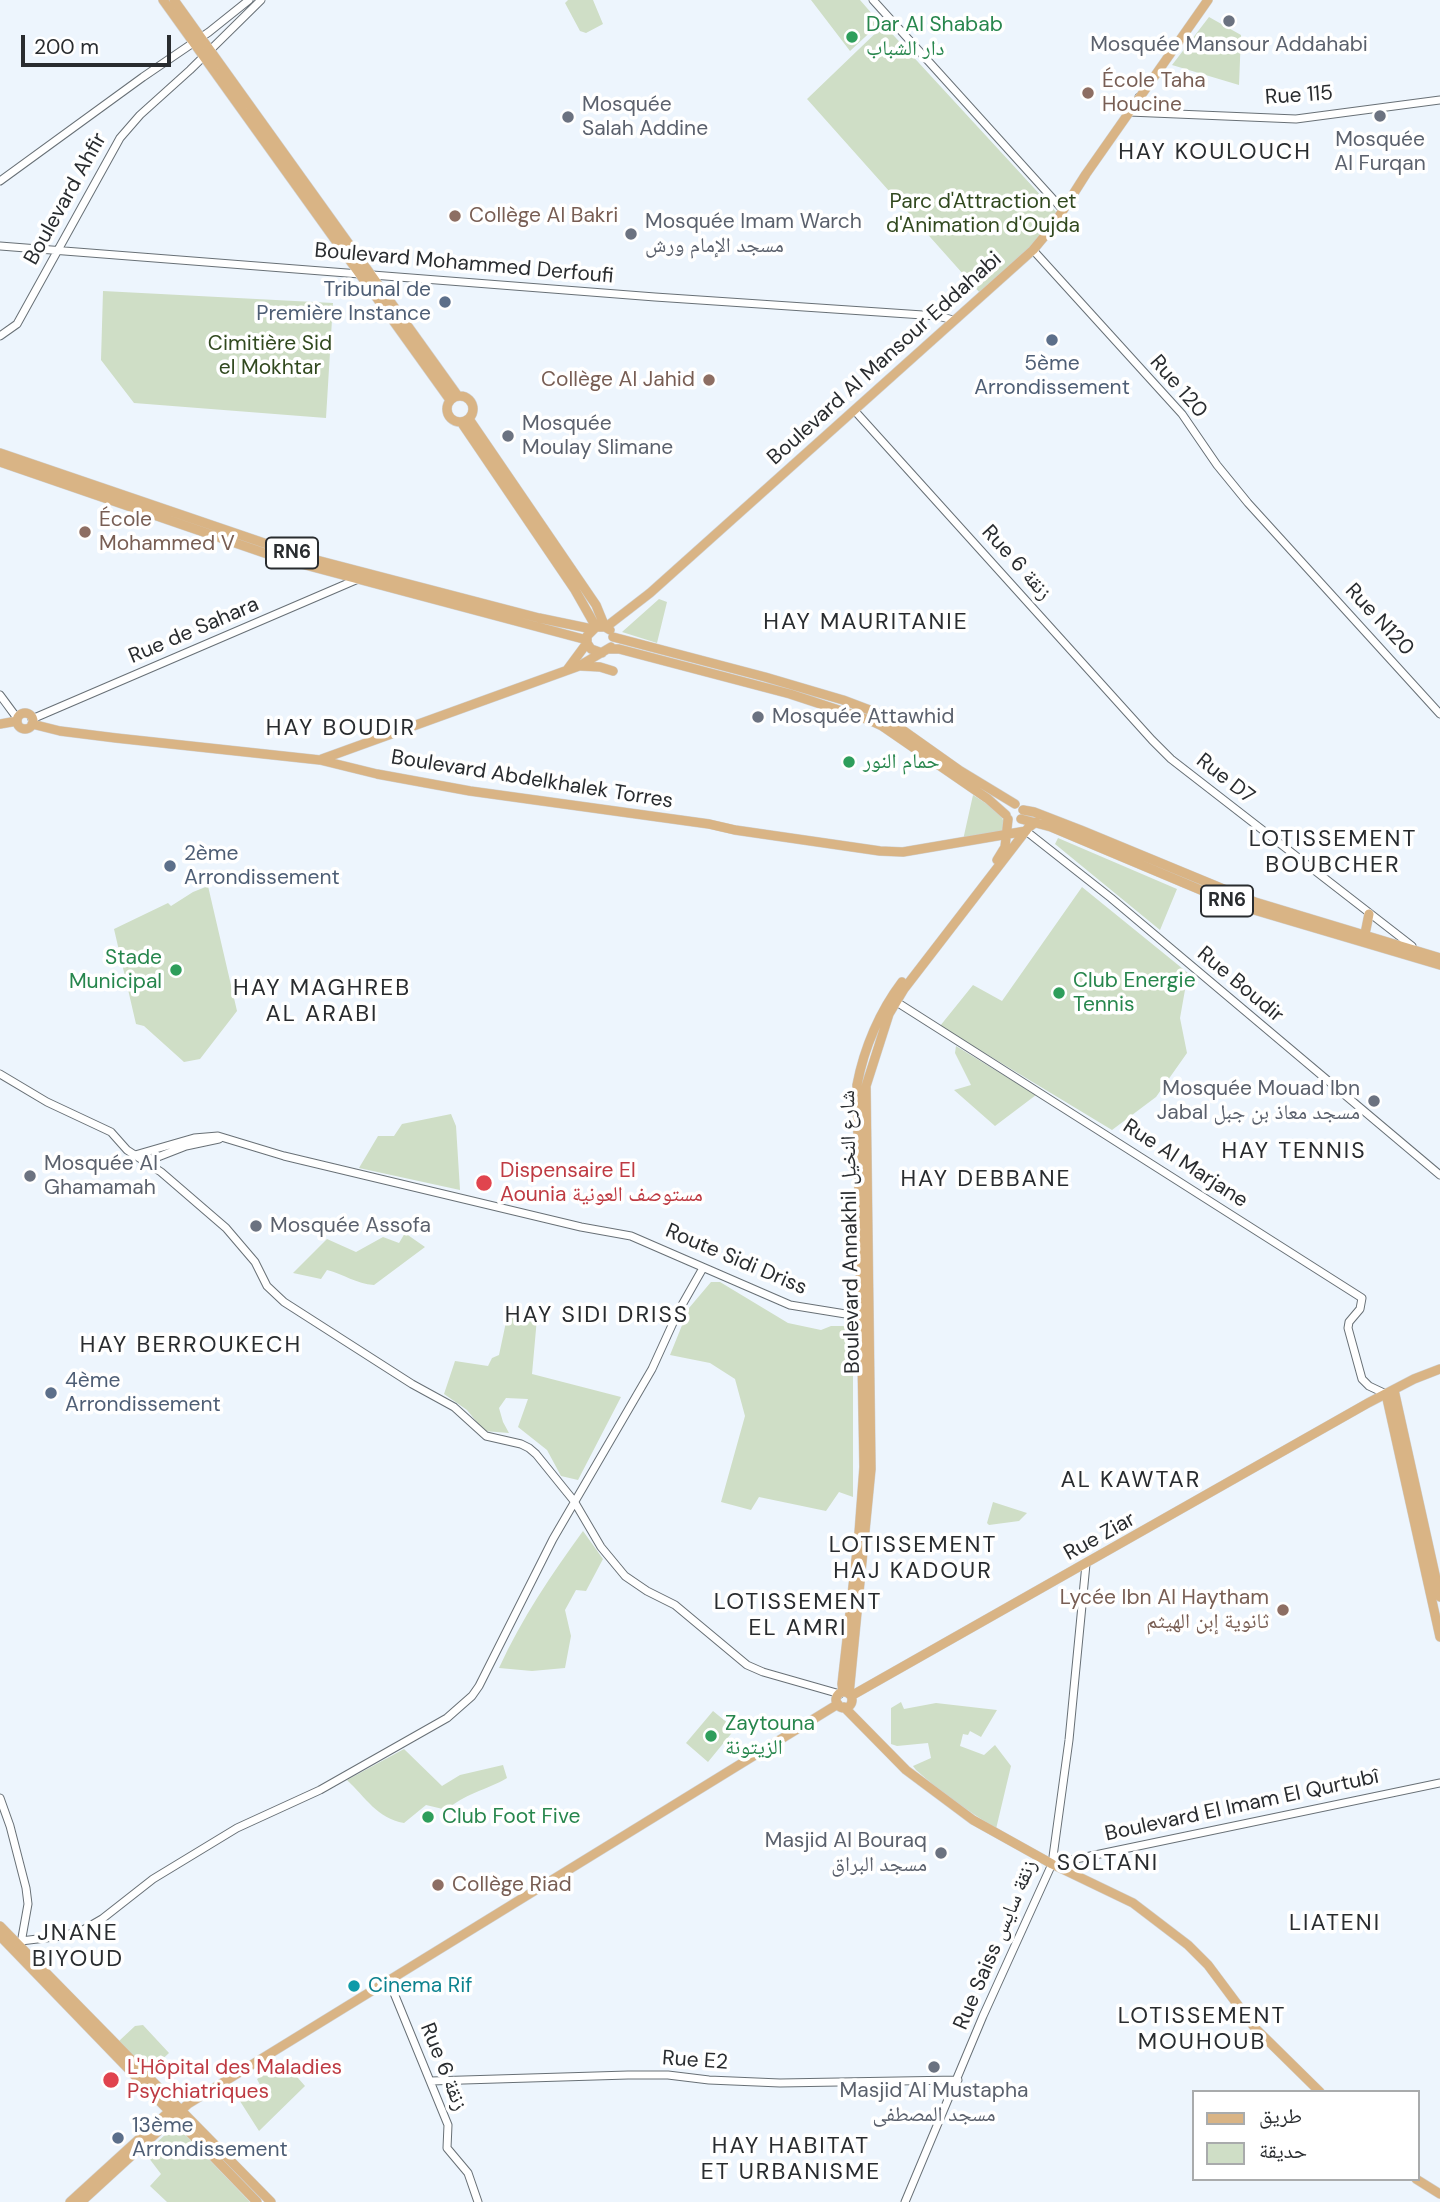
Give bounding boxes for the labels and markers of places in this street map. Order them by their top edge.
place label: Dar Al Shabab دار الشباب [866,12,1003,62]
marker: Mosquée Mansour Addahabi [1221,13,1237,29]
marker: Dar Al Shabab دار الشباب [844,29,860,45]
place label: Mosquée Mansour Addahabi [1090,32,1368,58]
place label: École Taha Houcine [1102,68,1206,118]
marker: École Taha Houcine [1080,85,1096,101]
place label: Mosquée Salah Addine [582,92,708,142]
marker: Mosquée Al Furqan [1372,108,1388,124]
marker: Mosquée Salah Addine [560,109,576,125]
place label: Mosquée Al Furqan [1334,127,1426,177]
place label: Collège Al Bakri [469,203,618,229]
marker: Collège Al Bakri [447,208,463,224]
place label: Mosquée Imam Warch مسجد الإمام ورش [645,209,862,259]
marker: Mosquée Imam Warch مسجد الإمام ورش [623,226,639,242]
place label: Tribunal de Première Instance [256,277,431,327]
marker: Tribunal de Première Instance [437,294,453,310]
marker: 5ème Arrondissement [1044,332,1060,348]
place label: 5ème Arrondissement [974,351,1130,401]
place label: Collège Al Jahid [541,367,695,393]
marker: Collège Al Jahid [701,372,717,388]
place label: Mosquée Moulay Slimane [522,411,673,461]
marker: Mosquée Moulay Slimane [500,428,516,444]
place label: École Mohammed V [99,507,235,557]
marker: École Mohammed V [77,524,93,540]
place label: Mosquée Attawhid [772,704,954,730]
marker: Mosquée Attawhid [750,709,766,725]
place label: حمام النور [863,749,940,775]
marker: حمام النور [841,754,857,770]
place label: 2ème Arrondissement [184,841,340,891]
marker: 2ème Arrondissement [162,858,178,874]
place label: Stade Municipal [69,945,162,995]
marker: Stade Municipal [168,962,184,978]
place label: Club Energie Tennis [1073,968,1196,1018]
marker: Club Energie Tennis [1051,985,1067,1001]
place label: Mosquée Mouad Ibn Jabal مسجد معاذ بن جبل [1157,1076,1360,1126]
marker: Mosquée Mouad Ibn Jabal مسجد معاذ بن جبل [1366,1093,1382,1109]
place label: Mosquée Al Ghamamah [44,1151,158,1201]
place label: Dispensaire El Aounia مستوصف العونية [500,1158,703,1208]
marker: Mosquée Al Ghamamah [22,1168,38,1184]
marker: Dispensaire El Aounia مستوصف العونية [474,1173,494,1193]
place label: Mosquée Assofa [270,1213,431,1239]
marker: Mosquée Assofa [248,1218,264,1234]
place label: 4ème Arrondissement [65,1368,221,1418]
marker: 4ème Arrondissement [43,1385,59,1401]
place label: Lycée Ibn Al Haytham ثانوية إبن الهيثم [1060,1585,1269,1635]
marker: Lycée Ibn Al Haytham ثانوية إبن الهيثم [1275,1602,1291,1618]
place label: Zaytouna الزيتونة [725,1711,815,1761]
marker: Zaytouna الزيتونة [703,1728,719,1744]
place label: Club Foot Five [442,1804,580,1830]
marker: Club Foot Five [420,1809,436,1825]
place label: Masjid Al Bouraq مسجد البراق [765,1828,927,1878]
marker: Masjid Al Bouraq مسجد البراق [933,1845,949,1861]
place label: Collège Riad [452,1872,572,1898]
marker: Collège Riad [430,1877,446,1893]
place label: Cinema Rif [368,1973,472,1999]
marker: Cinema Rif [346,1978,362,1994]
place label: L'Hôpital des Maladies Psychiatriques [127,2055,342,2105]
marker: Masjid Al Mustapha مسجد المصطفى [926,2059,942,2075]
marker: L'Hôpital des Maladies Psychiatriques [101,2070,121,2090]
place label: Masjid Al Mustapha مسجد المصطفى [840,2078,1028,2128]
place label: 13ème Arrondissement [132,2113,288,2163]
marker: 13ème Arrondissement [110,2130,126,2146]

